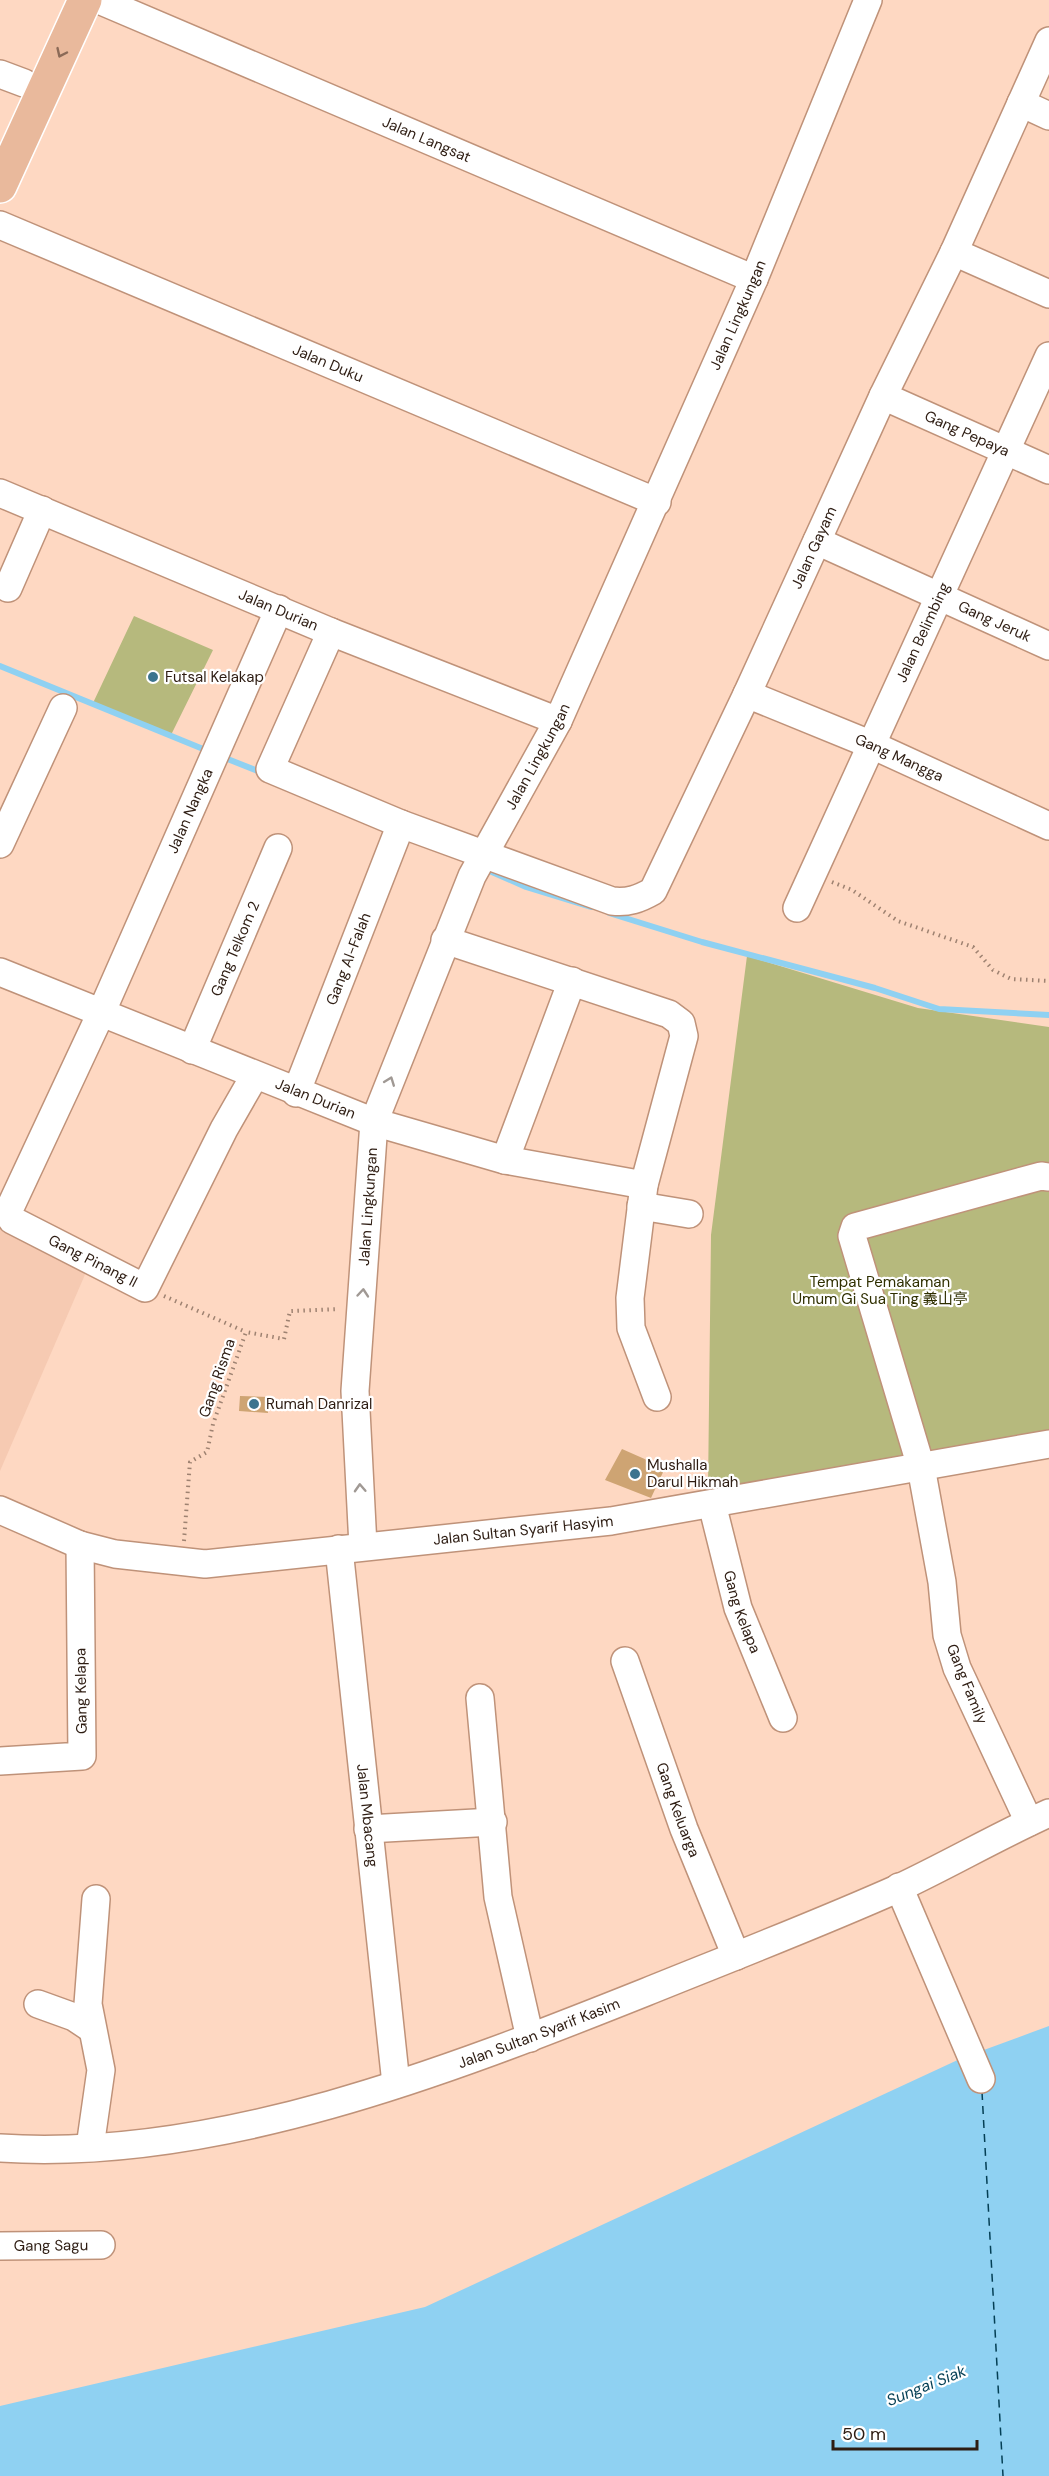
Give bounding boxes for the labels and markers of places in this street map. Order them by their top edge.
place label: Futsal Kelakap [165,667,264,687]
marker: Futsal Kelakap [146,670,160,684]
place label: Rumah Danrizal [266,1394,372,1414]
marker: Rumah Danrizal [247,1397,261,1411]
place label: Mushalla Darul Hikmah [647,1455,739,1492]
marker: Mushalla Darul Hikmah [628,1467,642,1481]

